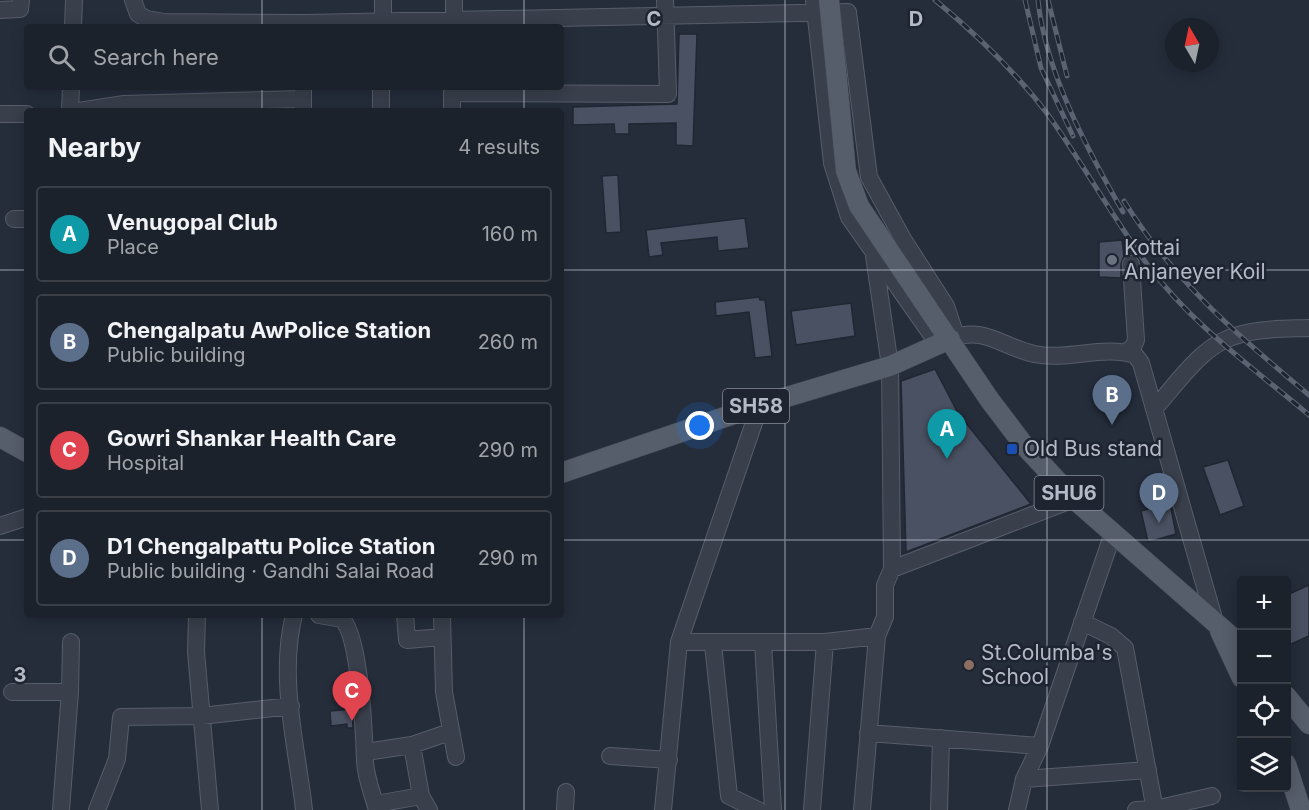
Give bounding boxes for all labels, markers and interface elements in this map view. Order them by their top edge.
text: C [647,7,661,31]
text: D [909,7,923,31]
north arrow [1165,18,1219,72]
search box [24,24,564,90]
icon: search [45,41,78,74]
text: Search here [93,44,219,70]
text: Nearby [48,132,141,163]
text: 4 results [458,135,540,159]
text: Venugopal Club [107,209,278,235]
text: A [62,222,77,246]
text: 160 m [482,222,538,246]
text: Place [107,235,159,259]
place label: Kottai Anjaneyer Koil [1124,235,1266,284]
marker: Kottai Anjaneyer Koil [1105,253,1119,267]
text: Chengalpatu AwPolice Station [107,317,431,343]
text: B [63,330,76,354]
text: 260 m [478,330,538,354]
text: Public building [107,343,246,367]
pin: B [1092,376,1132,425]
road number: SH58 [723,389,789,423]
pin: A [928,410,966,459]
your location [685,411,714,440]
text: Gowri Shankar Health Care [107,425,396,451]
place label: Old Bus stand [1024,436,1162,461]
text: C [62,438,77,462]
text: 290 m [478,438,538,462]
marker: Old Bus stand [1005,442,1019,456]
text: Hospital [107,451,184,475]
pin: D [1140,474,1178,523]
road number: SHU6 [1034,476,1104,510]
text: D1 Chengalpattu Police Station [107,533,435,559]
text: D [62,546,77,570]
text: 290 m [478,546,538,570]
text: Public building · Gandhi Salai Road [107,559,434,583]
map controls [1237,576,1291,792]
button: + [1237,576,1291,630]
button: − [1237,630,1291,684]
place label: St.Columba's School [981,640,1113,689]
marker: St.Columba's School [962,658,976,672]
text: 3 [14,663,26,687]
pin: C [332,672,372,721]
button: locate [1237,684,1291,738]
button: layers [1237,738,1291,792]

